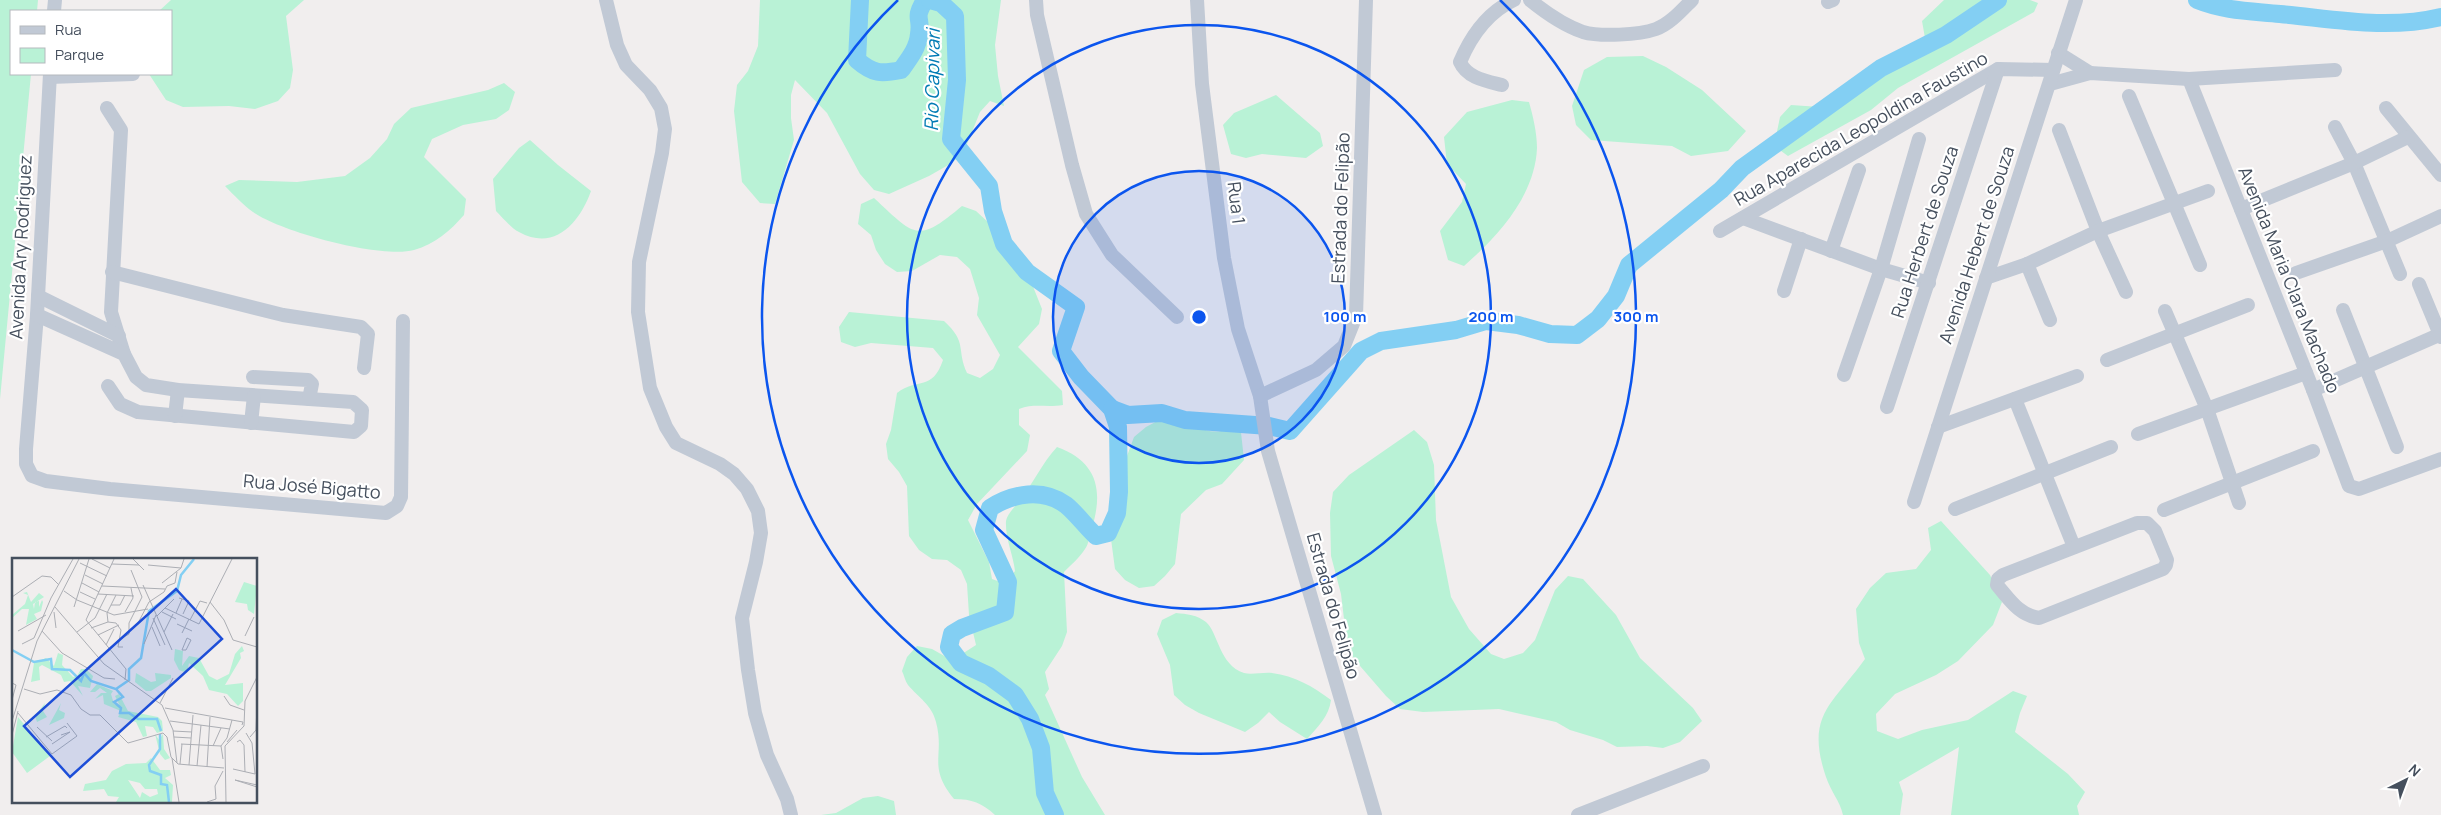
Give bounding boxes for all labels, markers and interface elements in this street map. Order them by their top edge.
legend [10,10,172,75]
text: Rua [55,19,82,40]
water label: Rio Capivari [918,26,946,131]
text: Parque [55,44,104,65]
street label: Rua Aparecida Leopoldina Faustino [1729,45,1992,211]
street label: Estrada do Felipão [1325,132,1355,284]
street label: Rua Herbert de Souza [1885,143,1963,321]
street label: Avenida Hebert de Souza [1933,143,2019,347]
street label: Avenida Ary Rodriguez [3,154,37,340]
street label: Avenida Maria Clara Machado [2233,163,2346,396]
street label: Rua 1 [1222,180,1252,226]
text: 100 m [1324,306,1366,327]
text: 200 m [1468,306,1514,327]
text: 300 m [1614,306,1658,327]
centre of rings [1190,308,1208,326]
street label: Rua José Bigatto [242,468,382,504]
street label: Estrada do Felipão [1302,530,1366,682]
inset map [12,558,258,802]
north arrow [2381,755,2431,805]
text: N [2405,760,2425,780]

